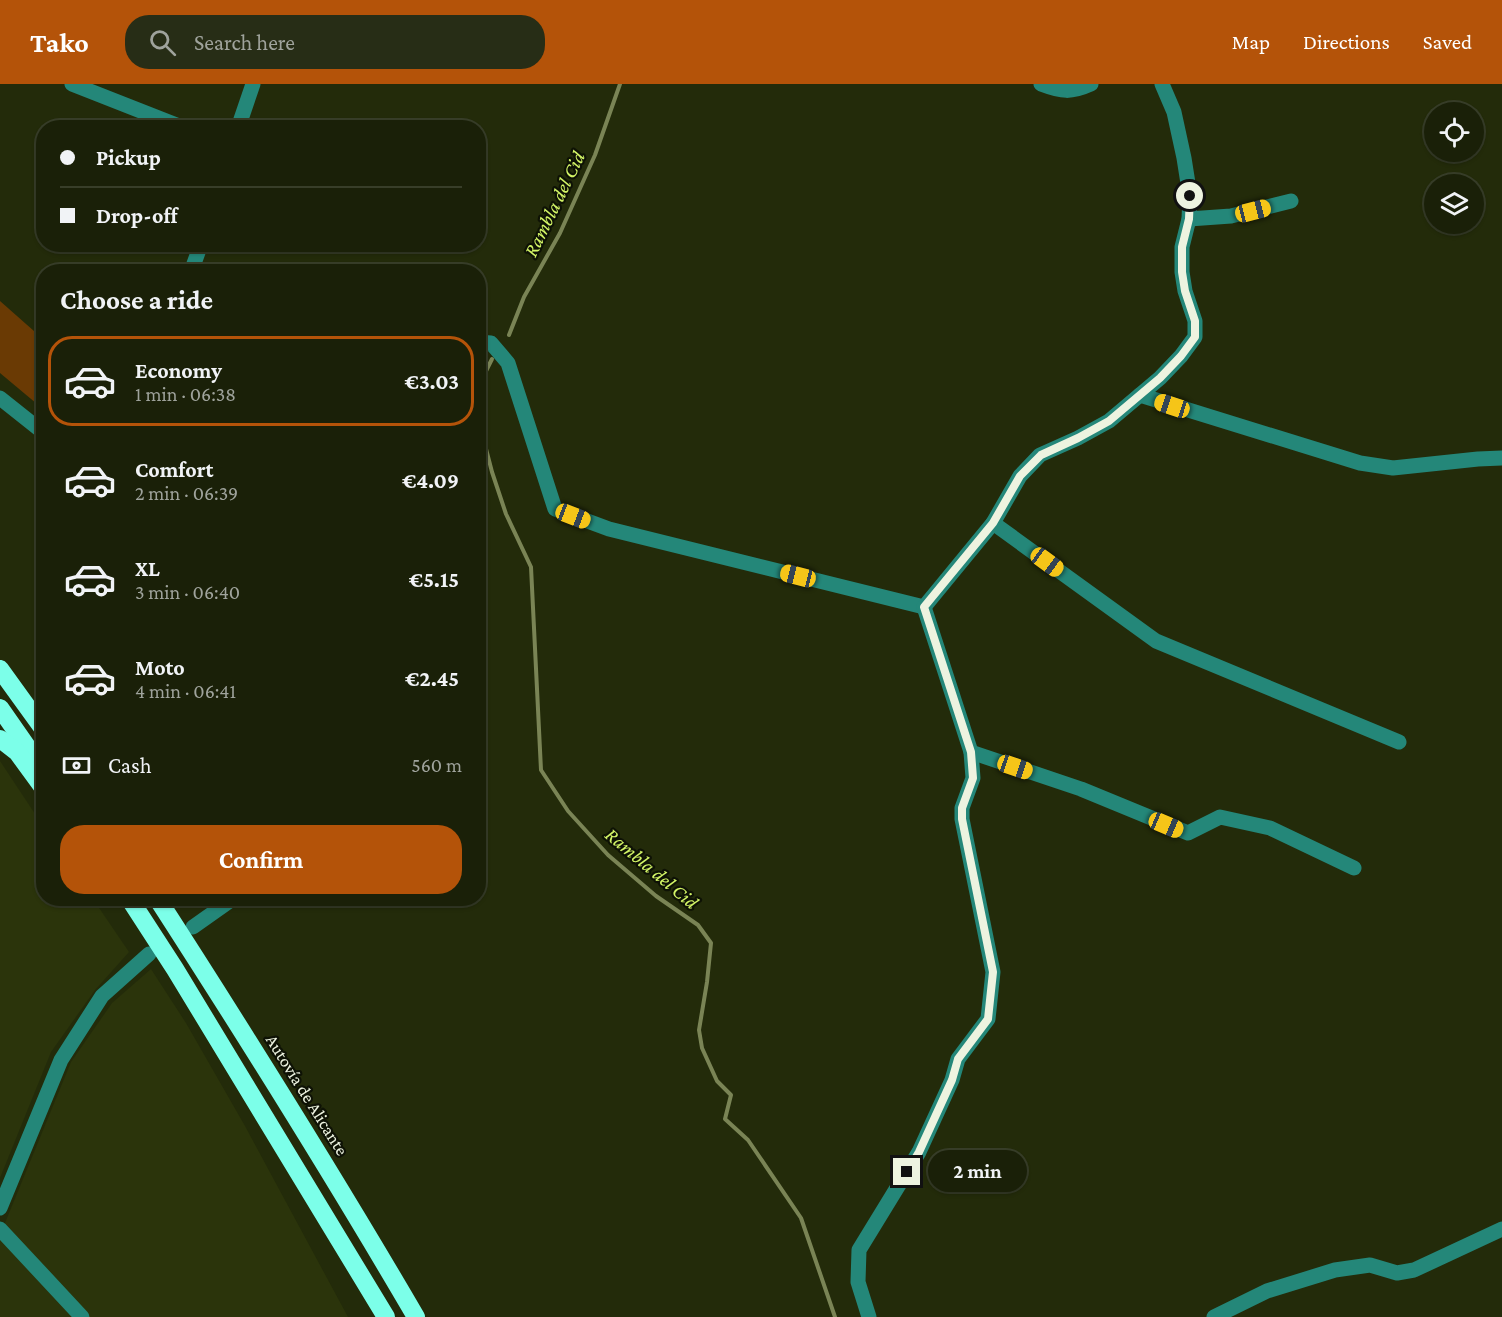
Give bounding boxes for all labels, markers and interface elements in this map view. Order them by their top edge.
search box [125,15,545,69]
icon: search [146,26,179,59]
text: Tako [30,27,89,58]
text: Search here [194,30,295,55]
text: Map [1232,30,1270,54]
text: Directions [1303,30,1390,54]
text: Saved [1423,30,1472,54]
map controls [1424,102,1484,234]
button: locate [1424,102,1484,162]
text: Pickup [96,145,161,170]
water label: Rambla del Cid [519,147,589,260]
button: layers [1424,174,1484,234]
route start [1176,182,1203,209]
car [1233,198,1273,224]
text: Drop-off [96,203,178,228]
text: Choose a ride [60,285,213,315]
icon: car [63,354,117,408]
text: Economy [135,358,222,383]
text: €3.03 [405,369,459,394]
text: 1 min · 06:38 [135,383,236,405]
car [1152,392,1192,420]
icon: car [63,453,117,507]
text: Comfort [135,457,213,482]
text: €4.09 [402,468,459,493]
text: 2 min · 06:39 [135,482,238,504]
car [553,501,593,531]
car [1027,544,1067,580]
icon: car [63,552,117,606]
text: XL [135,556,160,581]
car [778,563,818,589]
text: €5.15 [409,567,459,592]
text: 3 min · 06:40 [135,581,240,603]
icon: car [63,651,117,705]
text: Moto [135,655,185,680]
text: €2.45 [405,666,459,691]
text: 4 min · 06:41 [135,680,236,702]
icon: cash [60,749,93,782]
text: Cash [108,753,152,778]
car [995,753,1035,781]
text: 560 m [411,754,462,776]
car [1146,810,1186,840]
water label: Rambla del Cid [601,823,703,913]
button: Confirm [60,825,462,894]
street label: Autovía de Alicante [262,1031,352,1159]
callout: 2 min [928,1151,1027,1193]
route end [893,1158,920,1185]
text: 2 min [953,1160,1002,1182]

